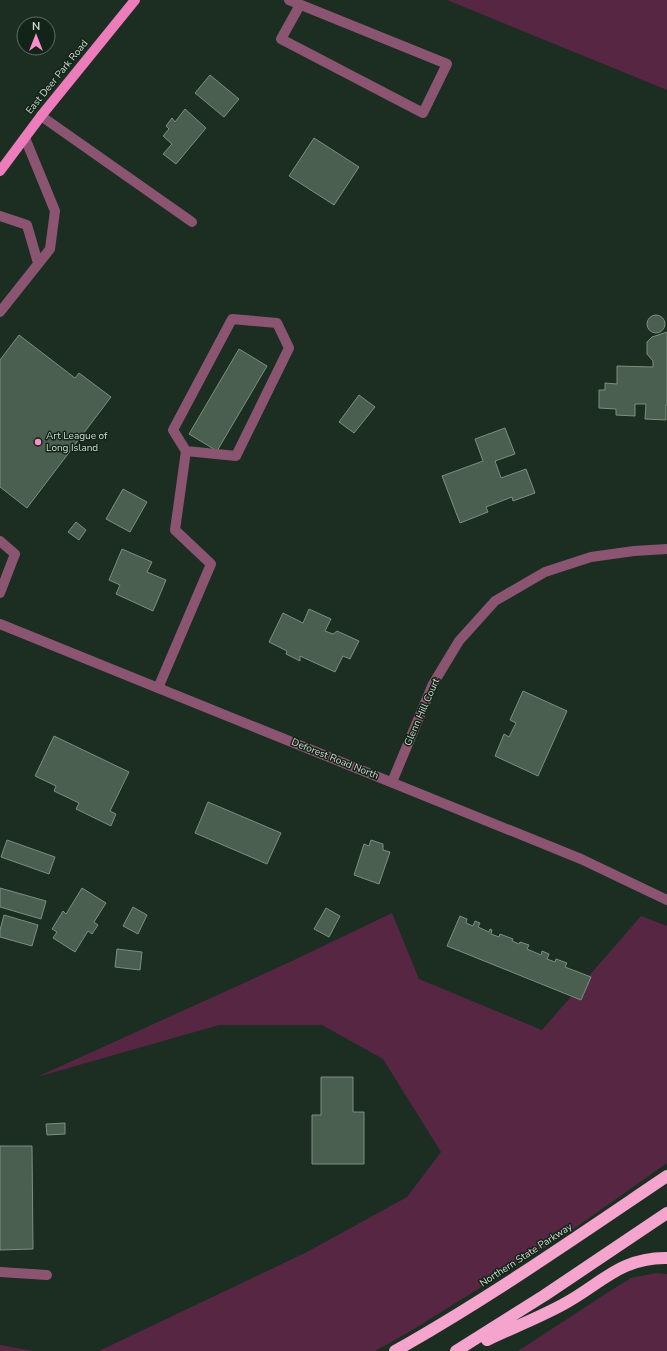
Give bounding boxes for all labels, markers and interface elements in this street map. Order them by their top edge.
north arrow [16,16,56,56]
text: N [32,19,40,34]
street label: East Deer Park Road [23,37,91,117]
place label: Art League of Long Island [46,429,108,455]
marker: Art League of Long Island [33,437,43,447]
street label: Glenn Hill Court [401,675,443,748]
street label: Deforest Road North [289,735,381,783]
street label: Northern State Parkway [477,1219,576,1290]

